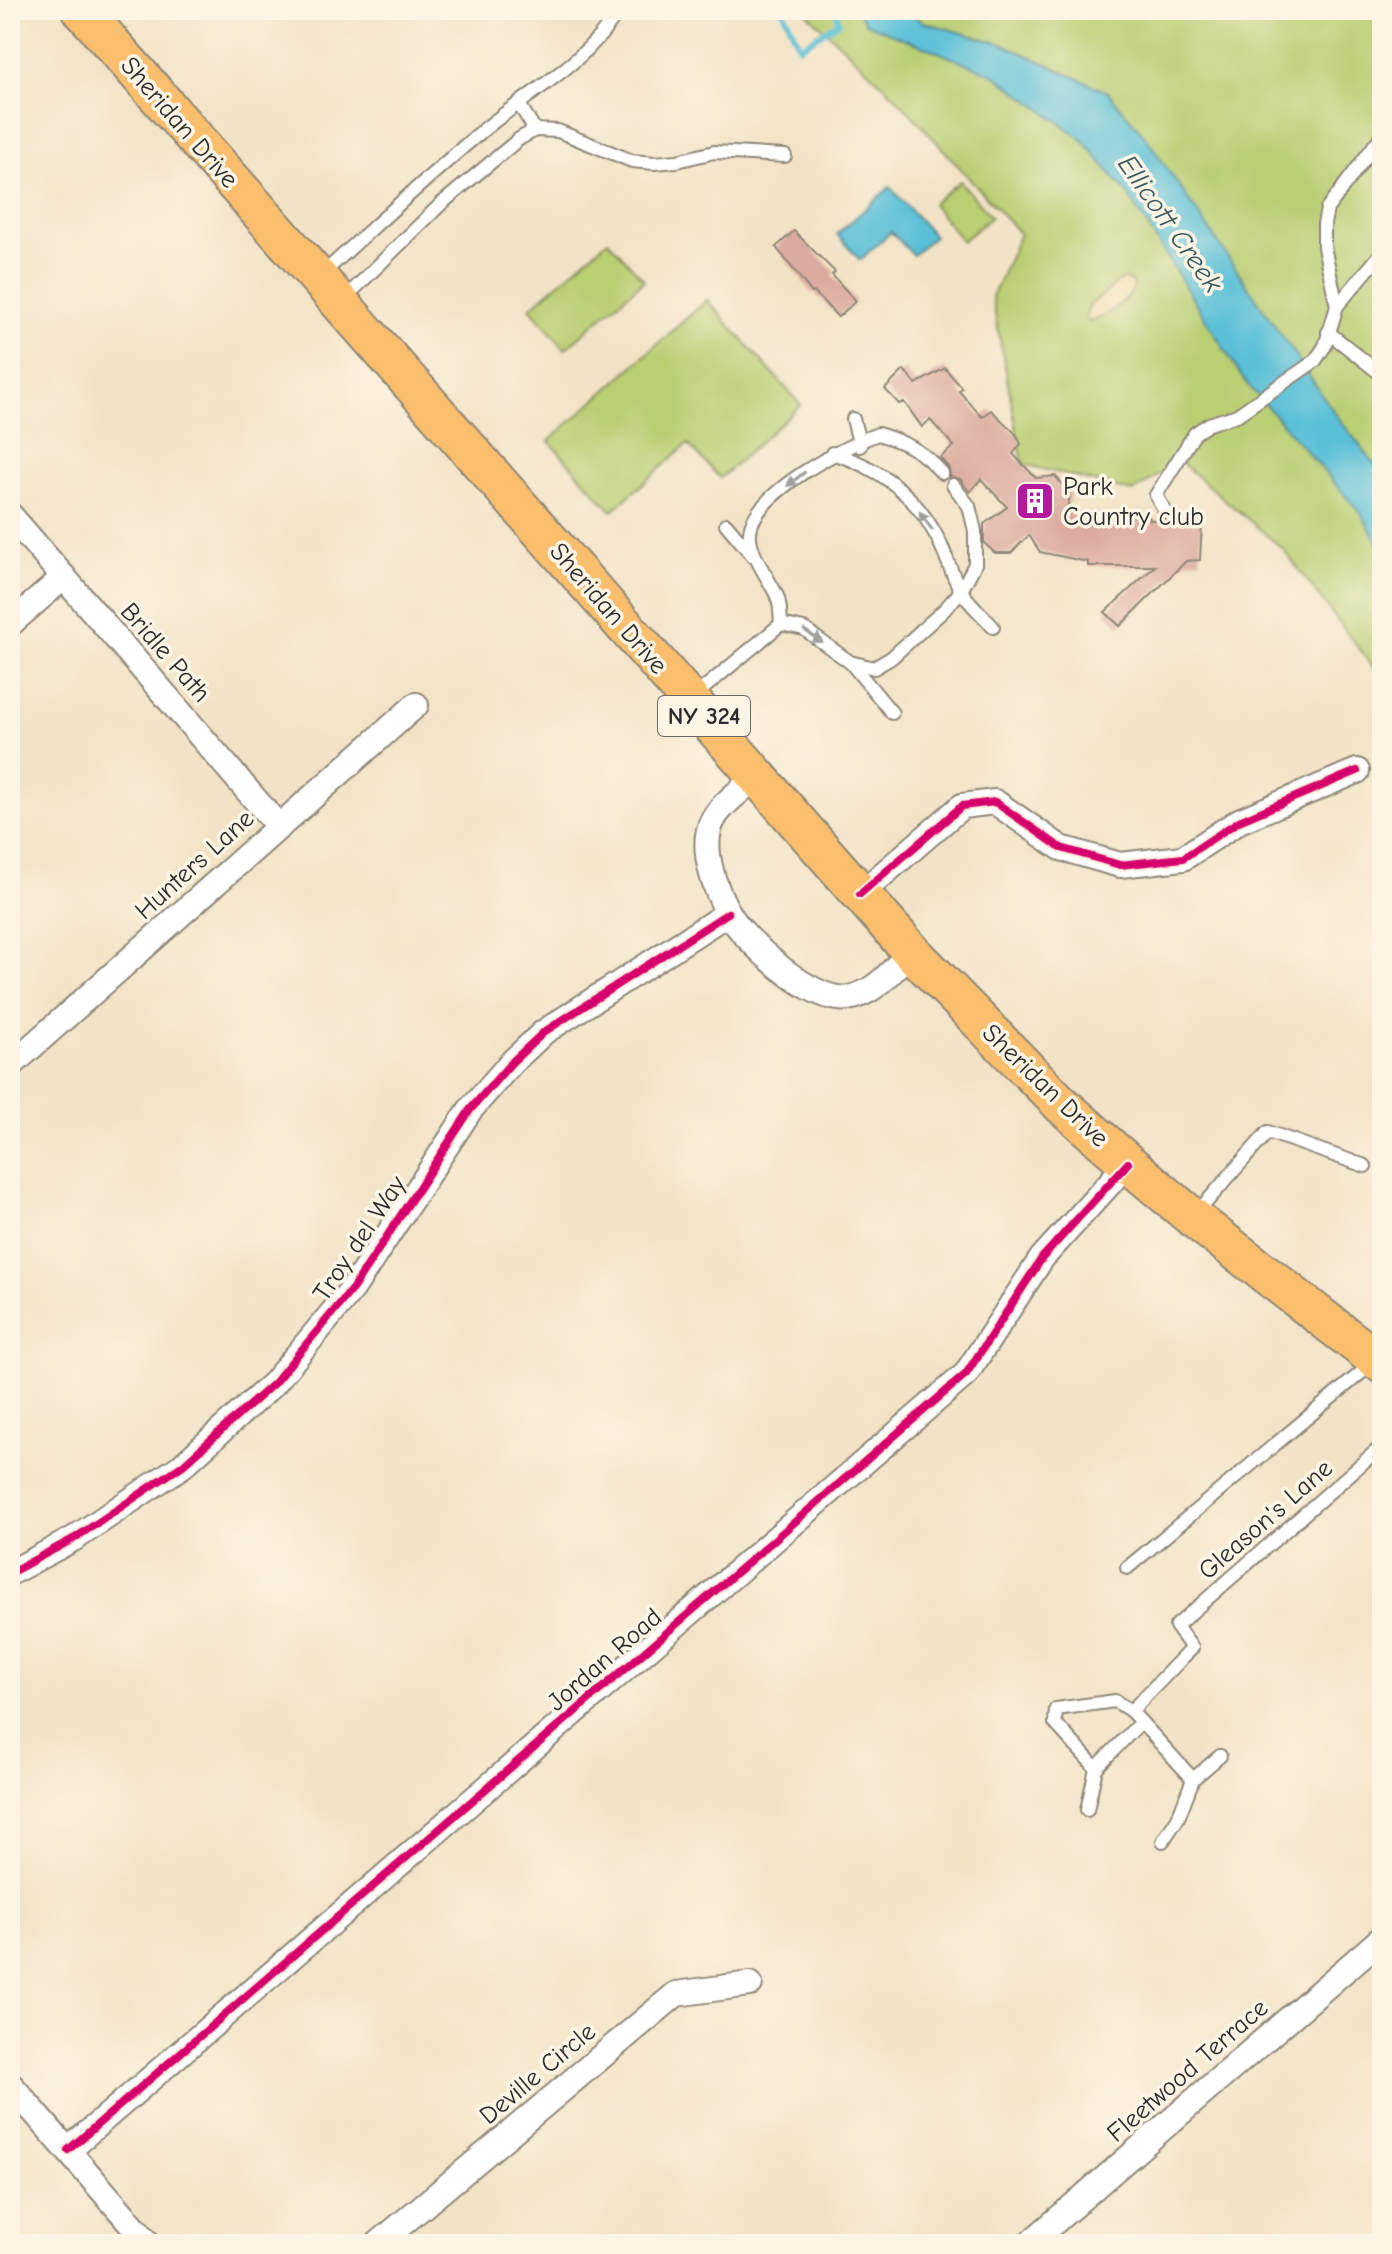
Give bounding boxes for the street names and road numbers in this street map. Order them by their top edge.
street label: Sheridan Drive [114,51,244,194]
street label: Sheridan Drive [543,537,673,680]
street label: Bridle Path [114,597,217,708]
road number: NY 324 [658,696,750,736]
street label: Hunters Lane [129,804,260,926]
street label: Sheridan Drive [976,1018,1115,1153]
street label: Troy del Way [307,1170,413,1307]
street label: Gleason's Lane [1193,1453,1339,1586]
street label: Jordan Road [541,1602,668,1718]
street label: Fleetwood Terrace [1101,1993,1274,2149]
street label: Deville Circle [474,2017,602,2131]

